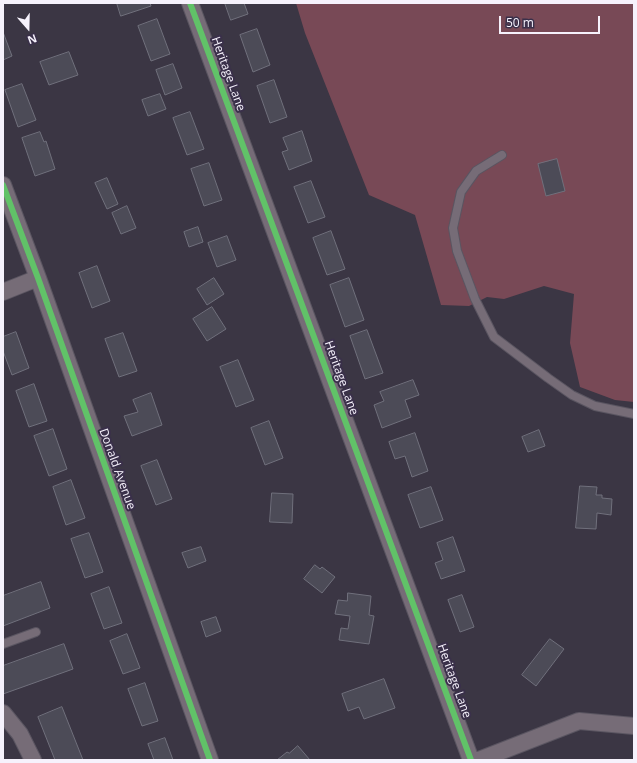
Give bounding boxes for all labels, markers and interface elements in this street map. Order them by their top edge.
north arrow [8,8,48,48]
scale bar [501,8,602,34]
text: 50 m [506,14,534,31]
text: N [26,31,39,48]
street label: Heritage Lane [208,35,248,113]
street label: Heritage Lane [321,339,361,417]
street label: Donald Avenue [96,426,138,512]
street label: Heritage Lane [434,642,474,720]

